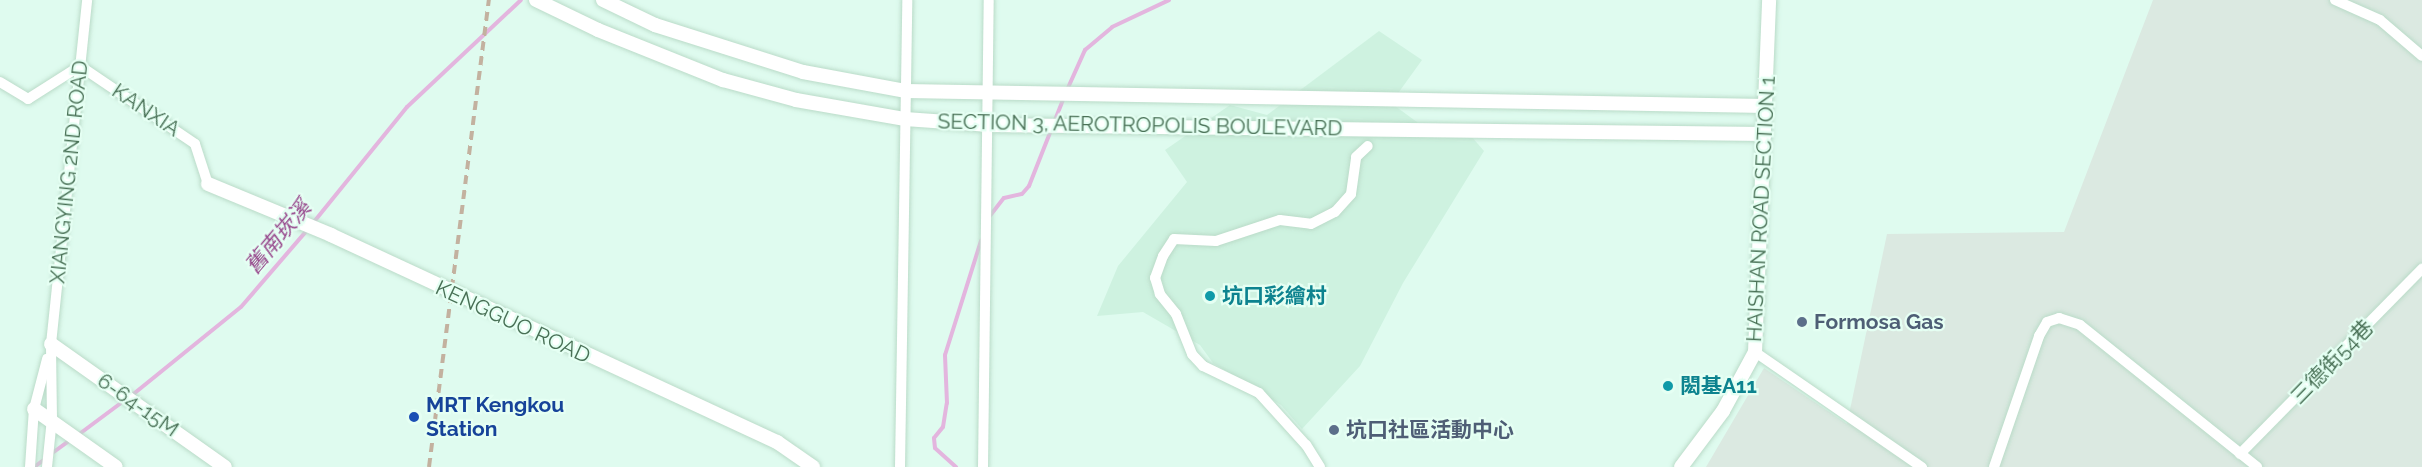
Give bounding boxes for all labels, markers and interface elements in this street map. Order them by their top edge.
street label: XIANGYING 2ND ROAD [45,59,93,285]
street label: HAISHAN ROAD SECTION 1 [1741,75,1781,343]
street label: KANXIA [107,78,185,142]
street label: SECTION 3, AEROTROPOLIS BOULEVARD [937,109,1343,141]
water label: 舊南崁溪 [240,195,316,279]
street label: KENGGUO ROAD [432,275,594,369]
place label: 坑口彩繪村 [1222,283,1327,309]
marker: 坑口彩繪村 [1203,289,1217,303]
place label: Formosa Gas [1814,309,1944,335]
marker: Formosa Gas [1795,315,1809,329]
street label: 三德街54巷 [2286,315,2378,409]
street label: 6-64-15M [93,368,183,442]
place label: 閎基A11 [1680,373,1757,399]
marker: 閎基A11 [1661,379,1675,393]
place label: MRT Kengkou Station [426,392,565,442]
marker: MRT Kengkou Station [407,410,421,424]
place label: 坑口社區活動中心 [1346,417,1514,443]
marker: 坑口社區活動中心 [1327,423,1341,437]

